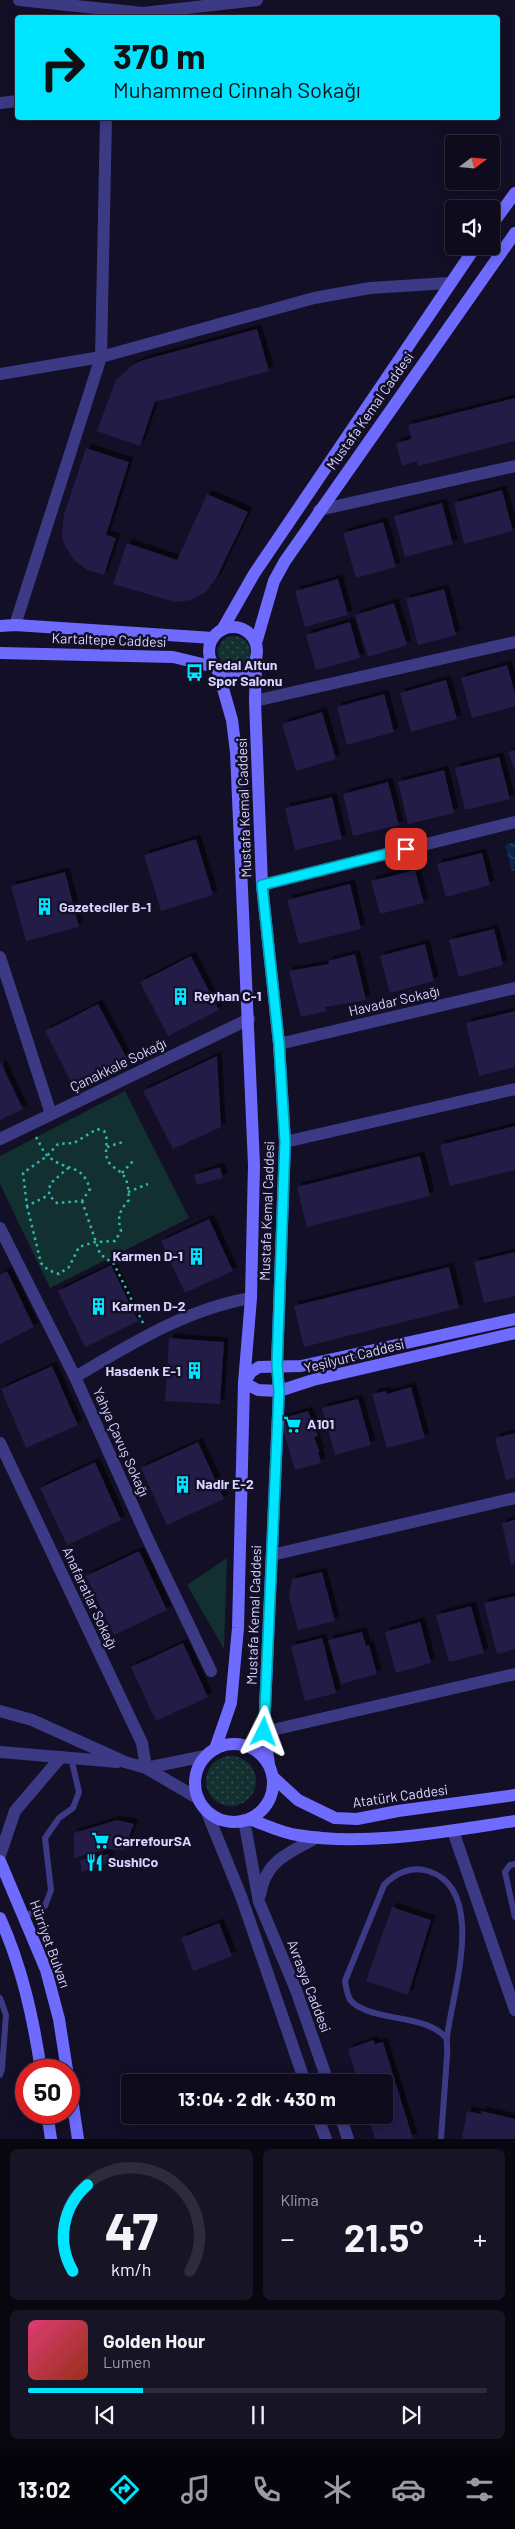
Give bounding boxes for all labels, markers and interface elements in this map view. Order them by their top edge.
text: 370 m [113,34,205,76]
icon: right [30,35,95,100]
text: Muhammed Cinnah Sokağı [113,76,361,102]
north arrow [445,135,500,190]
map controls [445,135,500,255]
button: sound [445,200,500,255]
street label: Mustafa Kemal Caddesi [323,349,417,473]
street label: Kartaltepe Caddesi [51,629,167,650]
place label: Fedai Altun Spor Salonu [208,656,282,689]
bus stop icon: Fedai Altun Spor Salonu [184,663,204,683]
street label: Mustafa Kemal Caddesi [233,738,254,878]
pin [385,828,427,870]
icon: arrive [392,835,420,863]
building icon: Gazeteciler B-1 [35,897,55,917]
place label: Gazeteciler B-1 [59,898,151,915]
street label: Havadar Sokağı [347,982,441,1019]
building icon: Reyhan C-1 [170,986,190,1006]
place label: Reyhan C-1 [194,987,262,1004]
street label: Çanakkale Sokağı [67,1034,169,1095]
street label: Mustafa Kemal Caddesi [256,1141,277,1281]
building icon: Karmen D-1 [187,1246,207,1266]
place label: Karmen D-1 [112,1247,183,1264]
building icon: Karmen D-2 [88,1296,108,1316]
place label: Karmen D-2 [112,1297,186,1314]
street label: Yeşilyurt Caddesi [302,1335,406,1376]
building icon: Hasdenk E-1 [185,1361,205,1381]
place label: Hasdenk E-1 [105,1362,181,1379]
street label: Yahya Çavuş Sokağı [90,1385,153,1499]
supermarket icon: A101 [283,1414,303,1434]
place label: A101 [307,1415,334,1432]
building icon: Nadir E-2 [172,1474,192,1494]
place label: Nadir E-2 [196,1475,254,1492]
street label: Anafaratlar Sokağı [59,1544,122,1652]
street label: Mustafa Kemal Caddesi [243,1545,264,1685]
position arrow [237,1705,289,1757]
street label: Atatürk Caddesi [351,1780,449,1811]
supermarket icon: CarrefourSA [90,1831,110,1851]
place label: CarrefourSA [114,1832,192,1849]
restaurant icon: SushiCo [84,1852,104,1872]
place label: SushiCo [108,1853,158,1870]
street label: Hürriyet Bulvarı [27,1898,74,1990]
street label: Avrasya Caddesi [284,1937,335,2034]
speed limit sign: 50 [15,2059,80,2124]
text: 13:04 · 2 dk · 430 m [178,2087,336,2110]
text: Klima [281,2190,319,2209]
text: 47 [104,2198,158,2260]
text: 21.5° [344,2214,424,2260]
text: − [281,2221,295,2255]
text: + [473,2221,487,2255]
text: km/h [111,2258,151,2280]
text: Golden Hour [103,2329,205,2352]
text: Lumen [103,2352,151,2371]
icon: previous [91,2401,119,2429]
icon: pause [244,2401,272,2429]
icon: next [397,2401,425,2429]
icon: directions [107,2472,142,2507]
icon: music [178,2472,213,2507]
icon: phone [249,2472,284,2507]
icon: climate [320,2472,355,2507]
icon: car [391,2472,426,2507]
icon: filters [462,2472,497,2507]
text: 13:02 [18,2476,71,2502]

